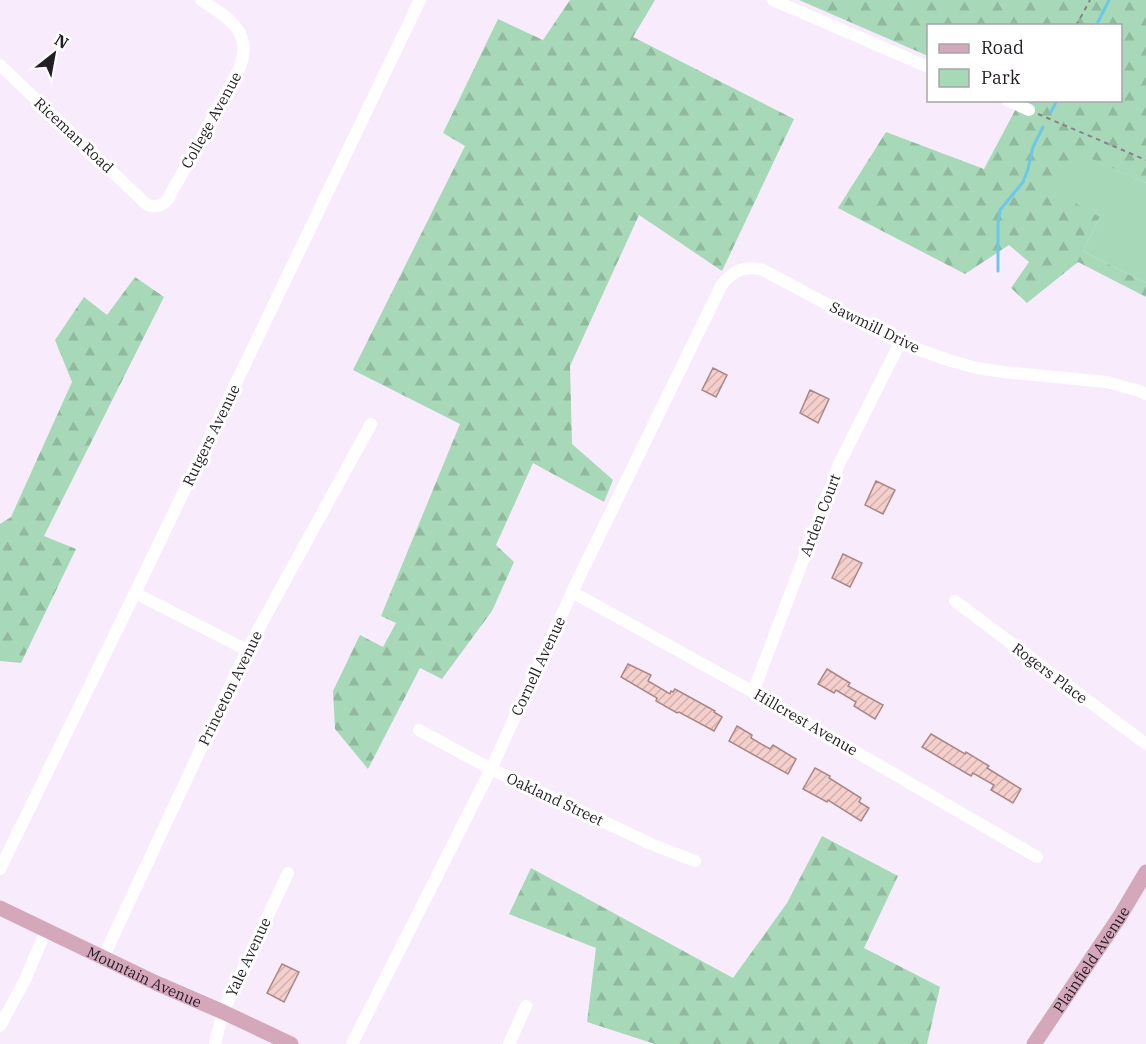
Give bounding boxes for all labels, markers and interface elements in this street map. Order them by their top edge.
north arrow [24,24,84,84]
legend [927,24,1122,102]
text: N [51,29,72,53]
text: Road [981,36,1024,59]
text: Park [981,66,1021,89]
street label: College Avenue [177,68,245,172]
street label: Riceman Road [30,93,118,177]
street label: Sawmill Drive [827,297,923,357]
street label: Rutgers Avenue [178,381,244,489]
street label: Arden Court [796,471,844,559]
street label: Cornell Avenue [507,613,569,719]
street label: Princeton Avenue [194,627,266,749]
street label: Rogers Place [1009,638,1091,708]
street label: Hillcrest Avenue [751,685,861,759]
street label: Oakland Street [504,768,606,830]
street label: Plainfield Avenue [1048,903,1133,1016]
street label: Yale Avenue [221,914,275,1000]
street label: Mountain Avenue [84,942,205,1011]

